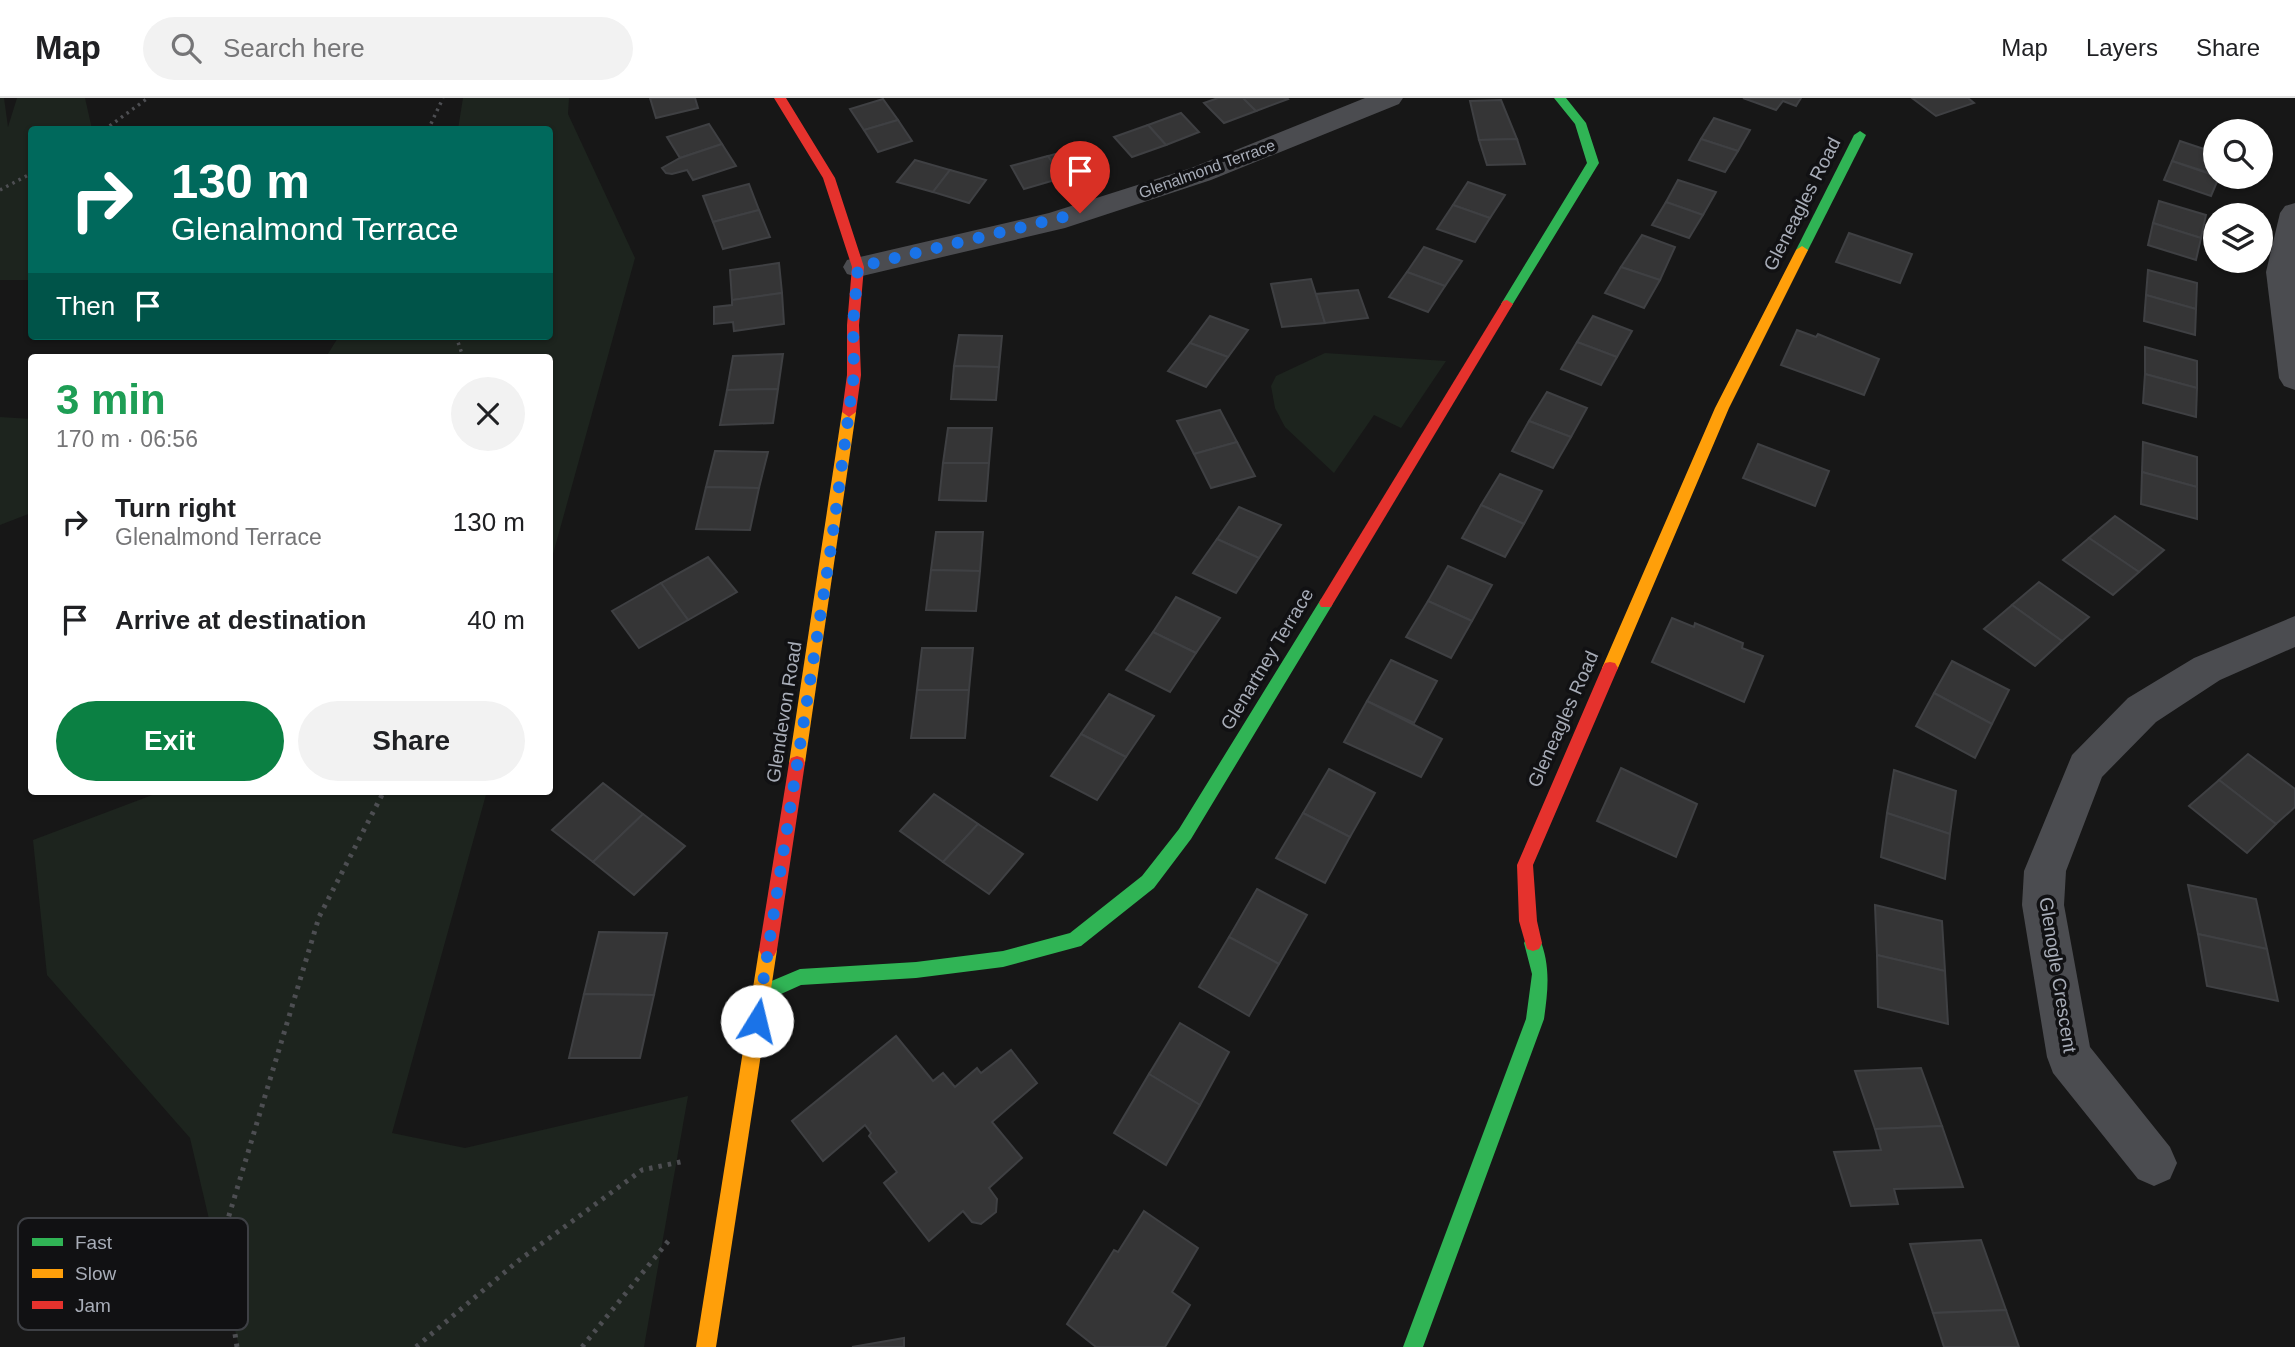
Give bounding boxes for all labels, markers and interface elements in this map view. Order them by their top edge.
search box [143,17,633,80]
text: Map [35,29,101,66]
icon: search [167,29,205,67]
text: Search here [223,33,365,63]
text: Map [2001,34,2048,61]
text: Layers [2086,34,2158,61]
text: Share [2196,34,2260,61]
map controls [2203,119,2273,273]
button: search [2203,119,2273,189]
street label: Gleneagles Road [1759,134,1845,274]
street label: Glenalmond Terrace [1137,136,1278,202]
pin [1050,141,1110,213]
icon: arrive [1061,152,1099,190]
icon: right [56,154,147,245]
text: 130 m [171,154,310,208]
button: layers [2203,203,2273,273]
text: Glenalmond Terrace [171,211,459,247]
icon: arrive [129,287,167,325]
text: Then [56,291,115,321]
text: 3 min [56,376,166,423]
button: close [451,377,525,451]
text: 170 m · 06:56 [56,426,198,452]
text: Turn right [115,493,236,523]
icon: right [56,503,94,541]
text: 130 m [453,507,525,537]
text: Glenalmond Terrace [115,524,322,550]
street label: Glenartney Terrace [1216,584,1318,734]
icon: arrive [56,601,94,639]
text: Arrive at destination [115,605,366,635]
text: 40 m [467,605,525,635]
street label: Glendevon Road [762,640,806,784]
street label: Gleneagles Road [1524,648,1602,790]
button: Exit [56,701,284,781]
button: Share [298,701,525,781]
street label: Glenogle Crescent [2035,896,2081,1055]
position arrow [720,984,794,1058]
legend [18,1218,248,1330]
text: Fast [75,1232,113,1253]
text: Slow [75,1263,116,1284]
text: Jam [75,1295,111,1316]

